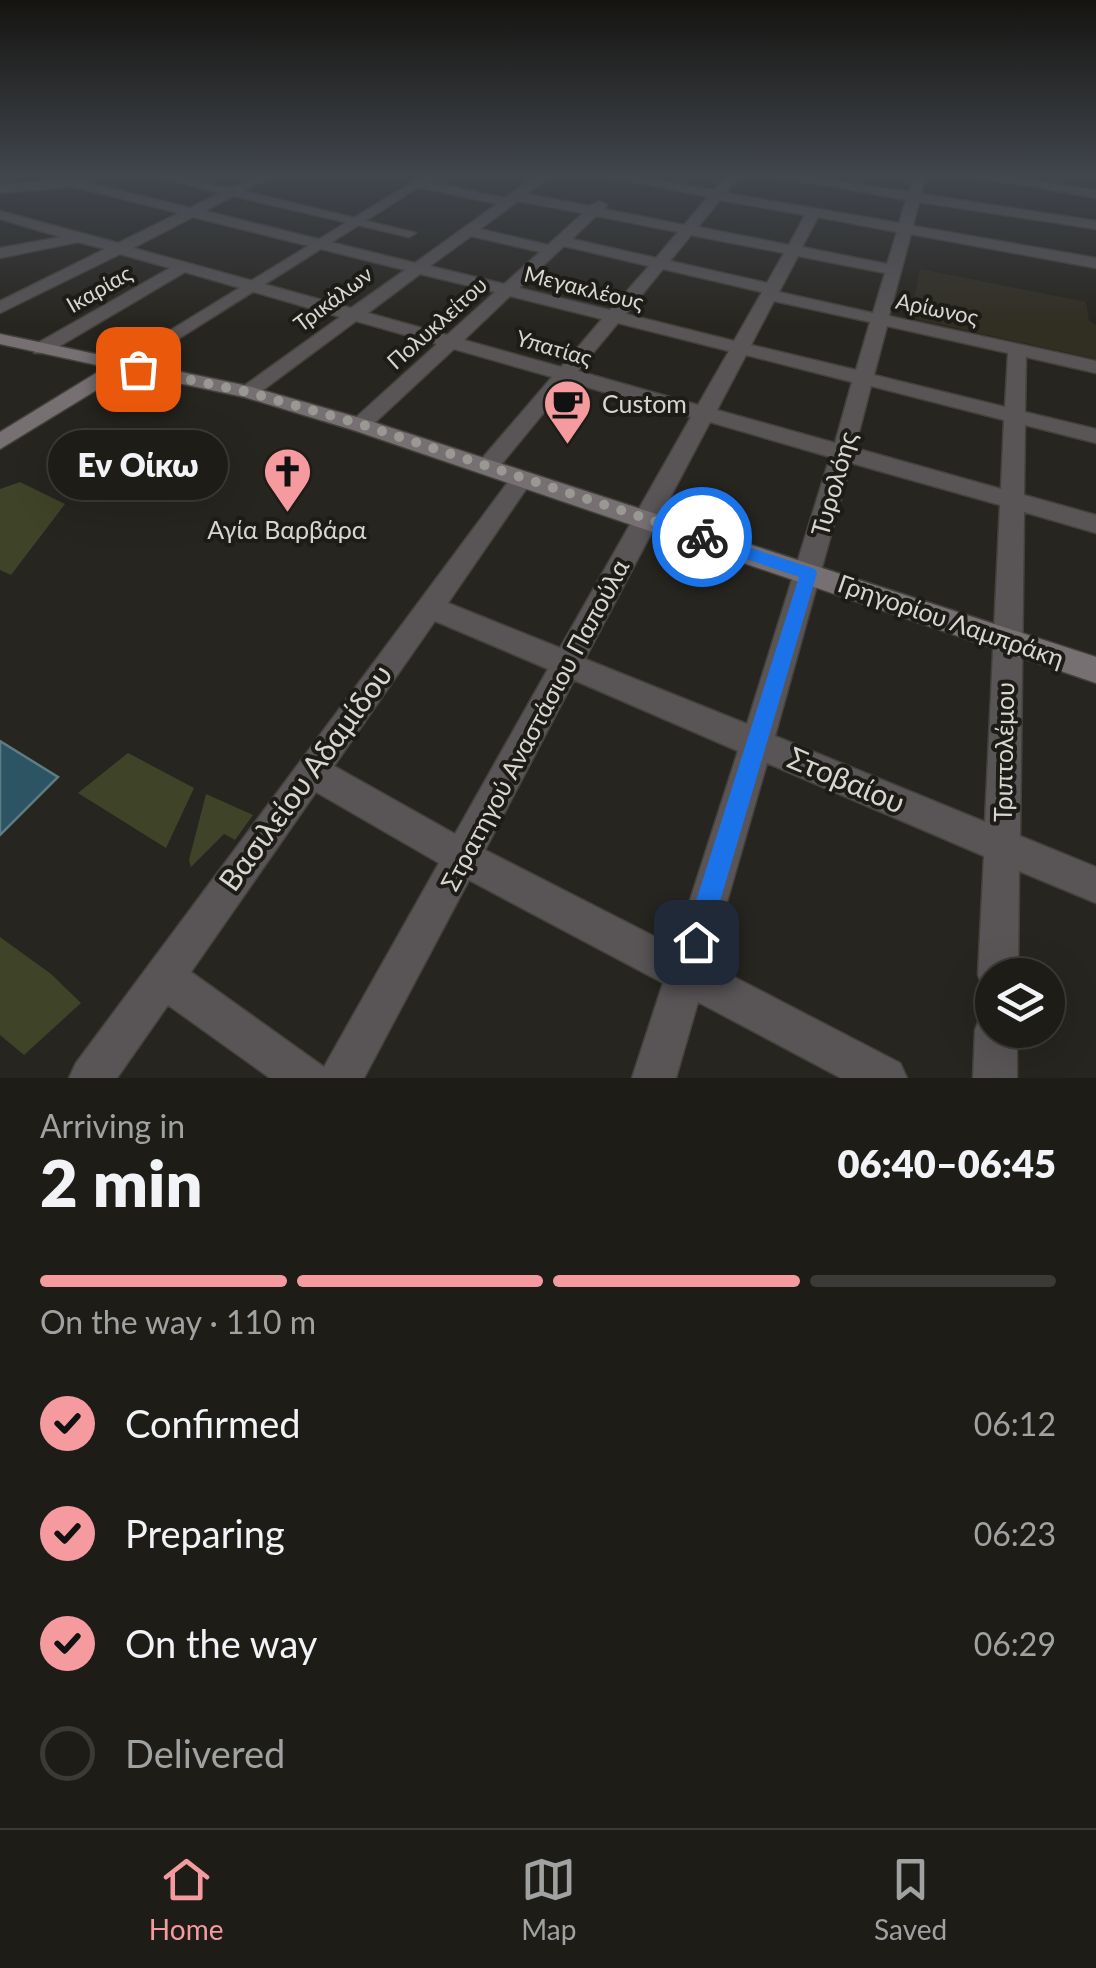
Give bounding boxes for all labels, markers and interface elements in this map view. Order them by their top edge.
street label: Ικαρίας [61,259,136,318]
street label: Τρικάλων [288,260,377,337]
street label: Μεγακλέους [522,260,647,315]
street label: Πολυκλείτου [381,271,492,375]
street label: Αρίωνος [893,287,981,330]
street label: Υπατίας [513,324,595,371]
pin [96,327,181,412]
icon: bag [111,342,166,397]
cafe icon: Custom [541,378,593,446]
place label: Custom [602,388,687,418]
street label: Τυρολόης [804,428,862,539]
callout: Εν Οίκω [48,429,228,499]
text: Εν Οίκω [77,445,199,484]
church icon: Αγία Βαρβάρα [261,446,313,514]
courier [652,487,752,587]
icon: bike [675,510,730,565]
place label: Αγία Βαρβάρα [207,514,367,544]
street label: Στρατηγού Αναστάσιου Παπούλα [434,553,635,895]
street label: Γρηγορίου Λαμπράκη [834,567,1068,673]
street label: Βασιλείου Αδαμίδου [210,657,399,897]
street label: Τριπτολέμου [987,682,1019,822]
street label: Στοβαίου [783,738,911,820]
pin [654,900,739,985]
icon: home [669,915,724,970]
map controls [975,958,1065,1048]
button: layers [975,958,1065,1048]
text: Arriving in [40,1106,185,1145]
text: 06:40–06:45 [837,1140,1056,1186]
text: 2 min [40,1143,202,1221]
text: On the way · 110 m [40,1302,316,1341]
icon: check [40,1396,95,1451]
text: Confirmed [125,1400,301,1446]
text: 06:12 [974,1404,1056,1443]
icon: check [40,1506,95,1561]
text: Preparing [125,1510,285,1556]
text: 06:23 [974,1514,1056,1553]
icon: check [40,1616,95,1671]
text: On the way [125,1620,317,1666]
text: 06:29 [974,1624,1056,1663]
text: Delivered [125,1730,285,1776]
tab: Home [149,1852,223,1946]
tab: Map [521,1852,576,1946]
tab: Saved [874,1852,947,1946]

